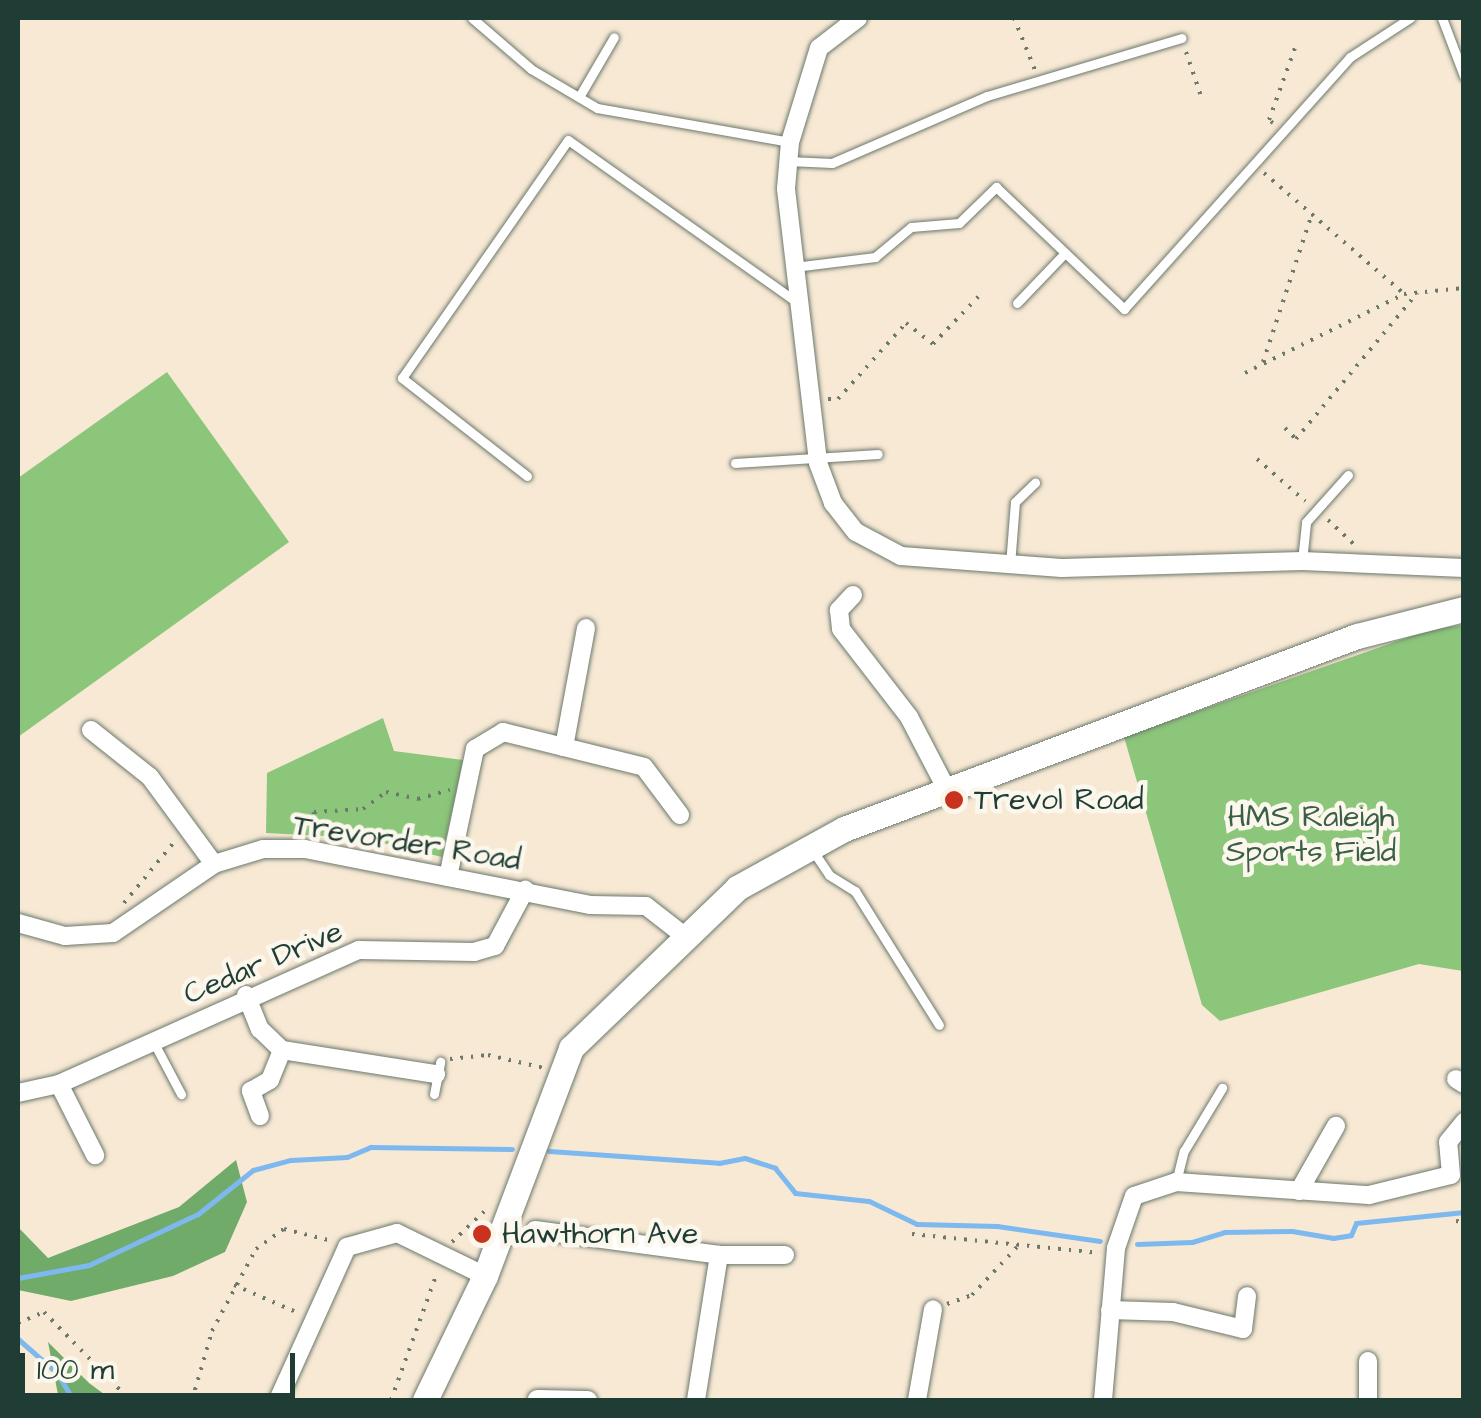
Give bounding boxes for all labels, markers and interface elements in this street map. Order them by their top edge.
place label: Trevol Road [974,782,1144,818]
marker: Trevol Road [943,789,965,811]
park label: HMS Raleigh Sports Field [1226,799,1396,870]
street label: Trevorder Road [291,807,523,879]
street label: Cedar Drive [178,913,348,1013]
place label: Hawthorn Ave [502,1216,698,1252]
marker: Hawthorn Ave [471,1223,493,1245]
scale bar [25,1333,300,1395]
text: 100 m [37,1349,114,1391]

